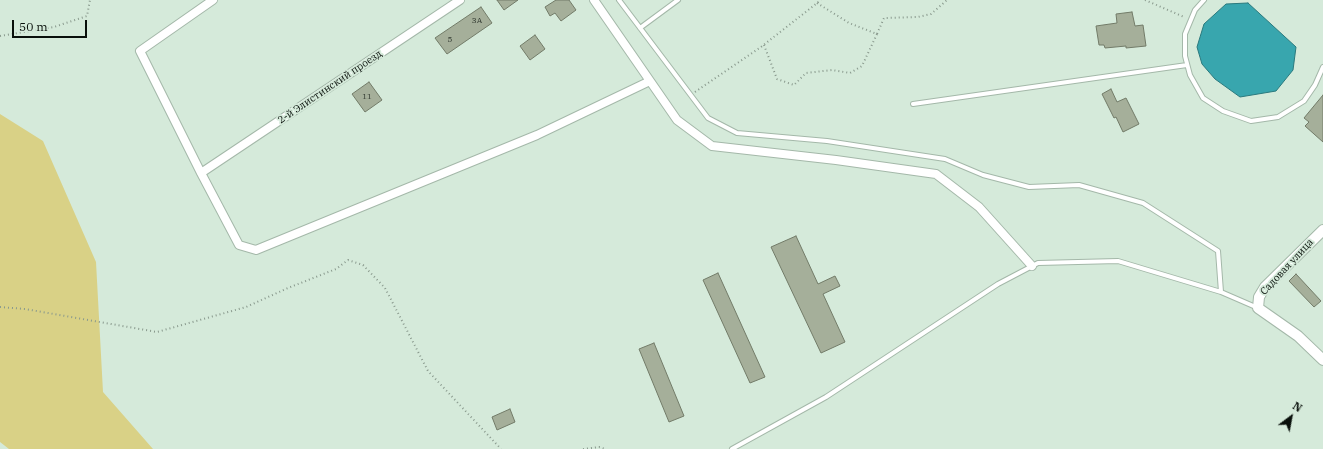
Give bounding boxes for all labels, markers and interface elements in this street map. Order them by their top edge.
scale bar [14,12,89,38]
house number: 3А [472,16,482,26]
text: 50 m [19,19,48,34]
house number: 5 [448,35,452,45]
street label: 2-й Элистинский проезд [276,48,384,126]
house number: 11 [362,92,372,102]
street label: Садовая улица [1258,236,1316,298]
north arrow [1271,397,1311,437]
text: N [1290,399,1305,415]

